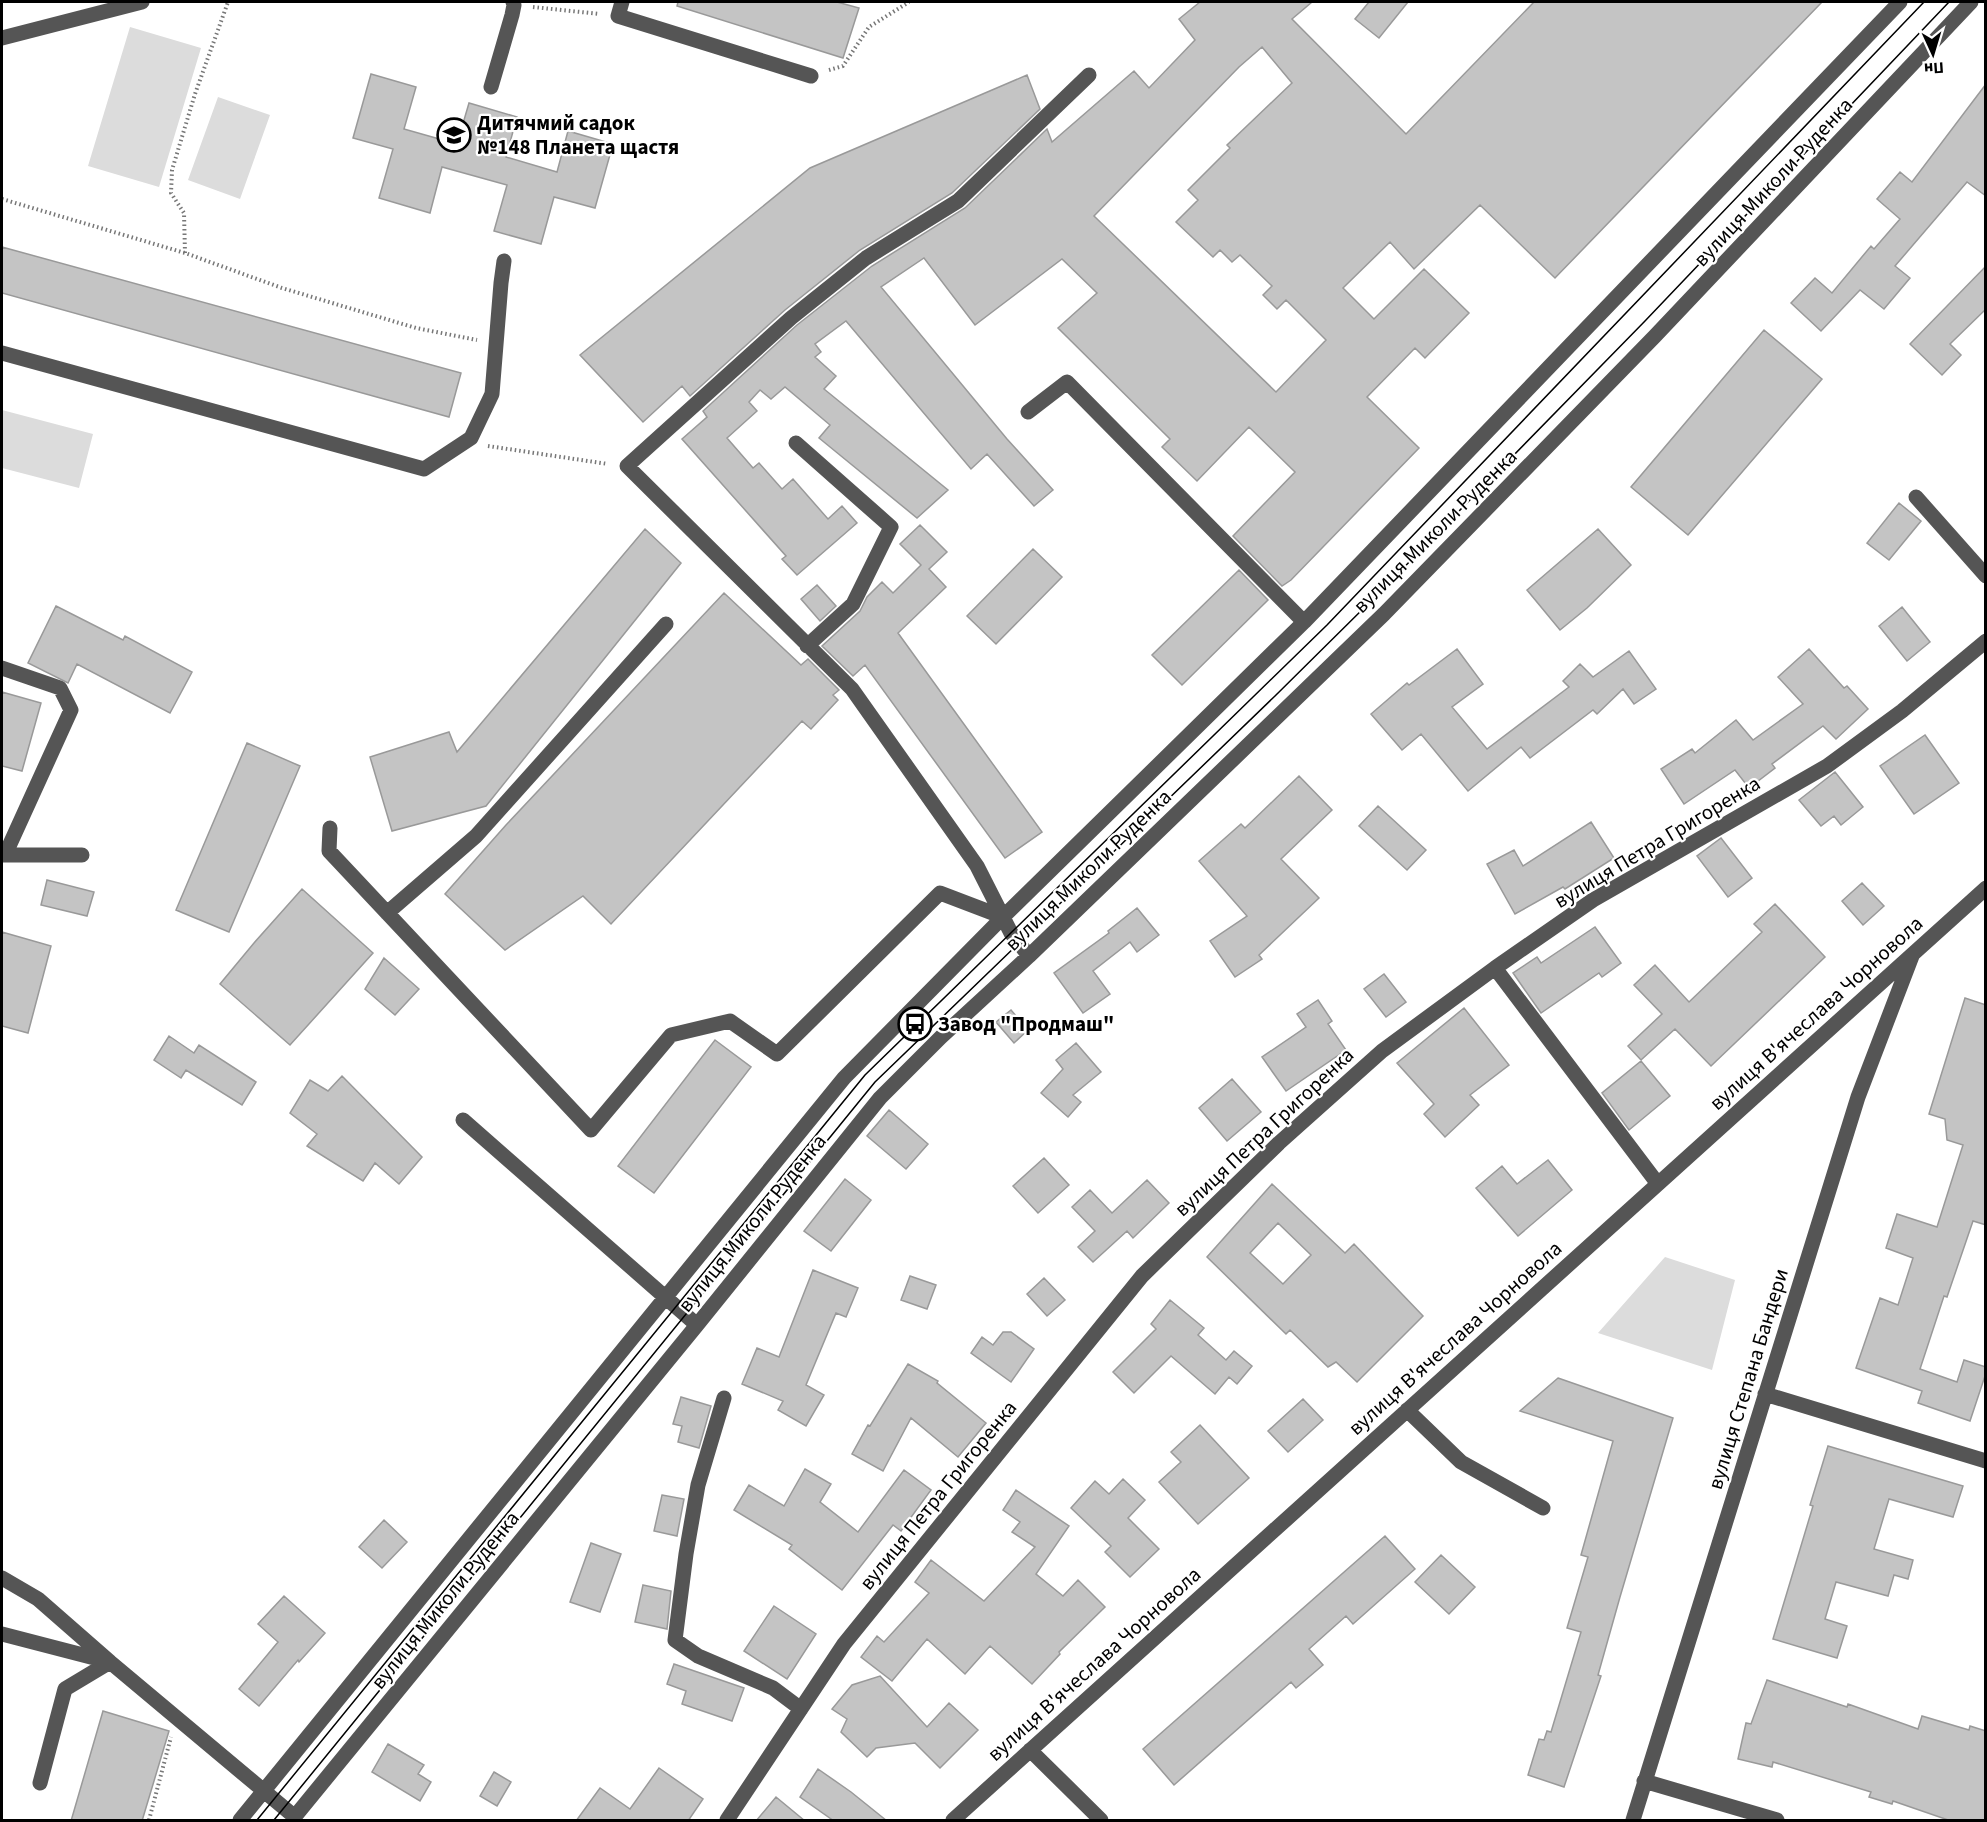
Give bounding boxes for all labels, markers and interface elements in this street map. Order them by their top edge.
north arrow [1903,24,1963,84]
text: Пн [1923,56,1945,80]
street label: вулиця Миколи Руденка [1687,91,1859,273]
place label: Дитячмий садок №148 Планета щастя [477,108,679,162]
school or university icon: Дитячмий садок №148 Планета щастя [436,117,472,153]
street label: вулиця Миколи Руденка [1346,442,1524,620]
street label: вулиця Петра Григоренка [1548,768,1766,916]
street label: вулиця Миколи Руденка [998,782,1178,958]
street label: вулиця В'ячеслава Чорновола [1702,909,1930,1117]
bus stop icon: Завод "Продмаш" [897,1006,933,1042]
place label: Завод "Продмаш" [938,1009,1114,1039]
street label: вулиця Петра Григоренка [1167,1041,1361,1223]
street label: вулиця Миколи Руденка [671,1127,833,1319]
street label: вулиця В'ячеслава Чорновола [1341,1234,1569,1442]
street label: вулиця Степана Бандери [1700,1265,1796,1493]
street label: вулиця Петра Григоренка [852,1394,1024,1596]
street label: вулиця Миколи Руденка [364,1504,526,1696]
street label: вулиця В'ячеслава Чорновола [980,1560,1208,1768]

